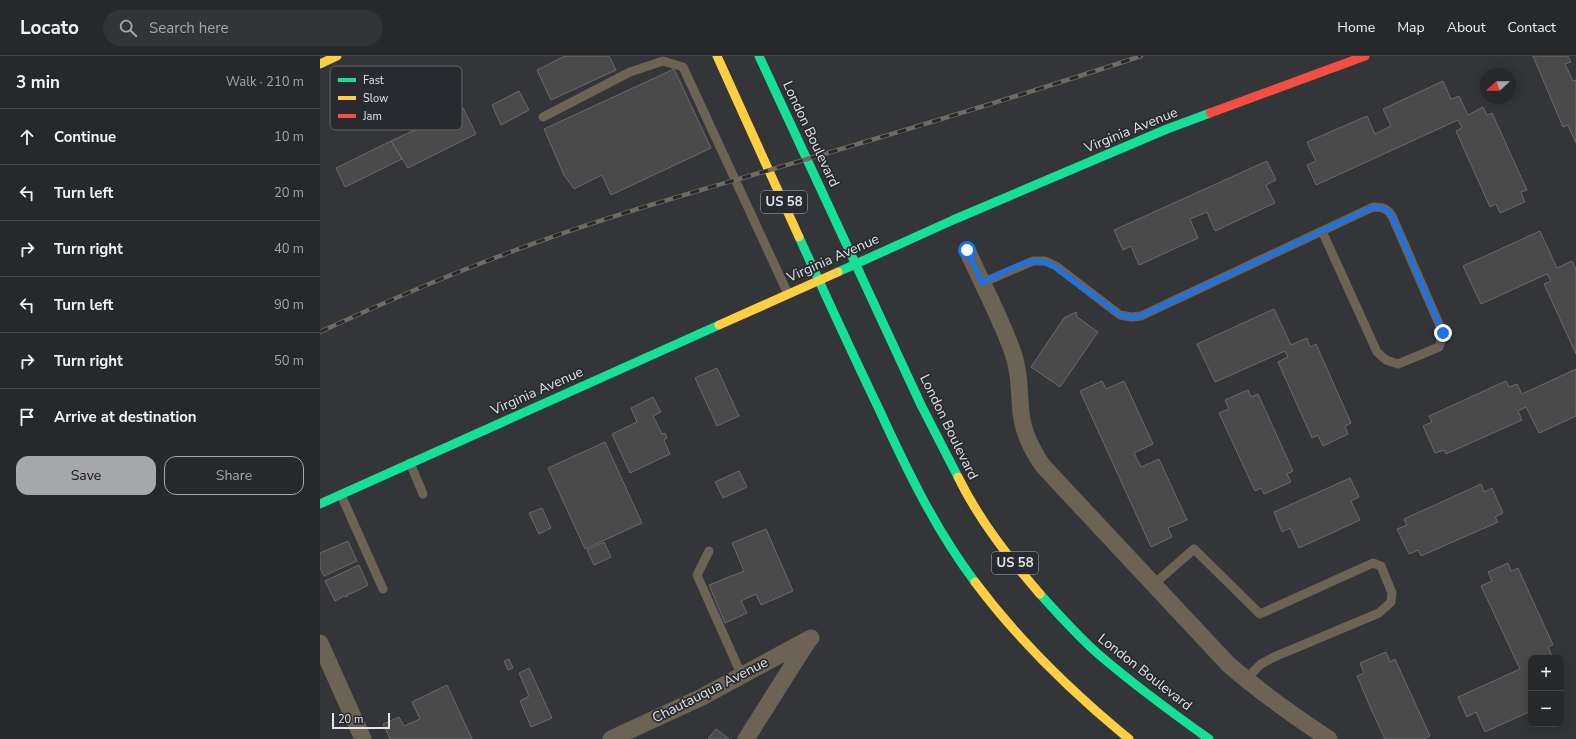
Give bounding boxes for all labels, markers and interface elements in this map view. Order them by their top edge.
search box [103,10,383,46]
text: Locato [20,15,79,41]
icon: search [117,17,139,39]
text: Search here [149,18,229,38]
text: Home [1337,18,1375,37]
text: Map [1397,18,1425,37]
text: About [1447,18,1486,37]
text: Contact [1508,18,1556,37]
legend [330,66,462,130]
north arrow [1480,68,1516,104]
text: 3 min [16,71,60,94]
text: Walk · 210 m [226,73,304,91]
text: Fast [363,73,384,88]
street label: London Boulevard [778,78,844,190]
text: Slow [363,91,388,106]
street label: Virginia Avenue [1081,103,1181,158]
text: Jam [362,109,382,124]
icon: ahead [16,126,38,148]
text: Continue [54,127,116,147]
text: 10 m [274,128,304,146]
icon: left [16,182,38,204]
text: Turn left [54,183,113,203]
text: 20 m [274,184,304,202]
road number: US 58 [761,191,807,213]
street label: Virginia Avenue [783,229,882,287]
icon: right [16,238,38,260]
text: Turn right [54,239,123,259]
text: 40 m [274,240,304,258]
route start [958,241,976,259]
icon: left [16,294,38,316]
text: Turn left [54,295,113,315]
text: 90 m [274,296,304,314]
route end [1434,324,1452,342]
icon: right [16,350,38,372]
text: Turn right [54,351,123,371]
text: 50 m [274,352,304,370]
street label: Virginia Avenue [487,362,586,420]
street label: London Boulevard [915,371,983,483]
icon: arrive [16,406,38,428]
text: Arrive at destination [54,407,197,427]
button: Save [16,456,156,495]
button: Share [164,456,304,495]
road number: US 58 [992,552,1038,574]
street label: London Boulevard [1094,629,1196,715]
street label: Chautauqua Avenue [649,653,771,727]
map controls [1528,655,1564,727]
button: + [1528,655,1564,691]
button: − [1528,691,1564,727]
scale bar [332,711,390,730]
text: 20 m [338,712,363,727]

